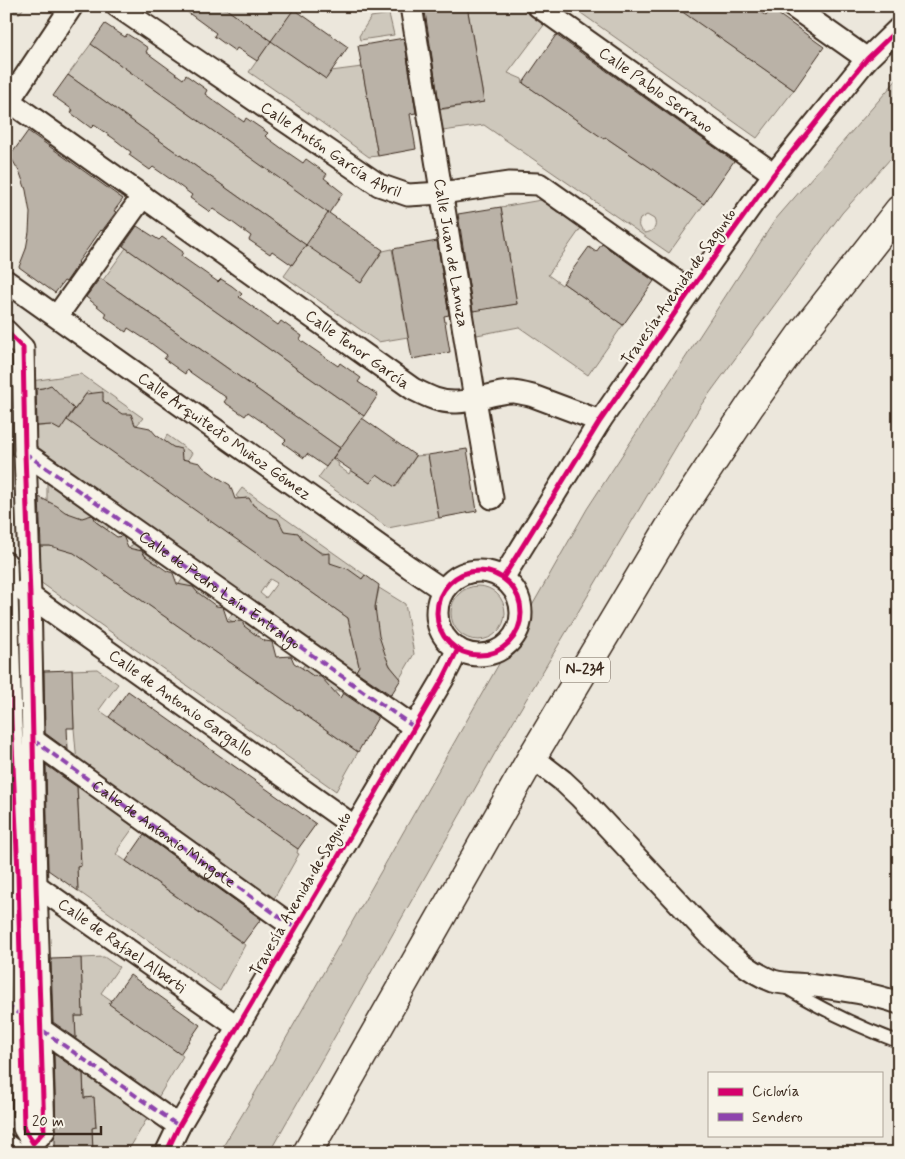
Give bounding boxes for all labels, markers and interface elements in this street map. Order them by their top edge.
street label: Calle Pablo Serrano [595,42,718,138]
street label: Calle Antón García Abril [256,97,404,202]
street label: Calle Juan de Lanuza [429,177,474,329]
street label: Travesía Avenida de Sagunto [617,204,742,370]
street label: Calle Tenor García [301,305,414,394]
street label: Calle Arquitecto Muñoz Gómez [134,367,316,505]
street label: Calle de Pedro Laín Entralgo [135,526,305,654]
street label: Calle de Antonio Gargallo [105,645,258,762]
road number: N-234 [560,658,610,682]
street label: Calle de Antonio Mingote [88,775,240,893]
street label: Travesía Avenida de Sagunto [245,808,358,981]
street label: Calle de Rafael Alberti [54,893,190,998]
legend [708,1072,882,1136]
text: Ciclovía [752,1082,800,1102]
scale bar [25,1104,101,1136]
text: Sendero [752,1108,803,1128]
text: 20 m [32,1112,64,1132]

